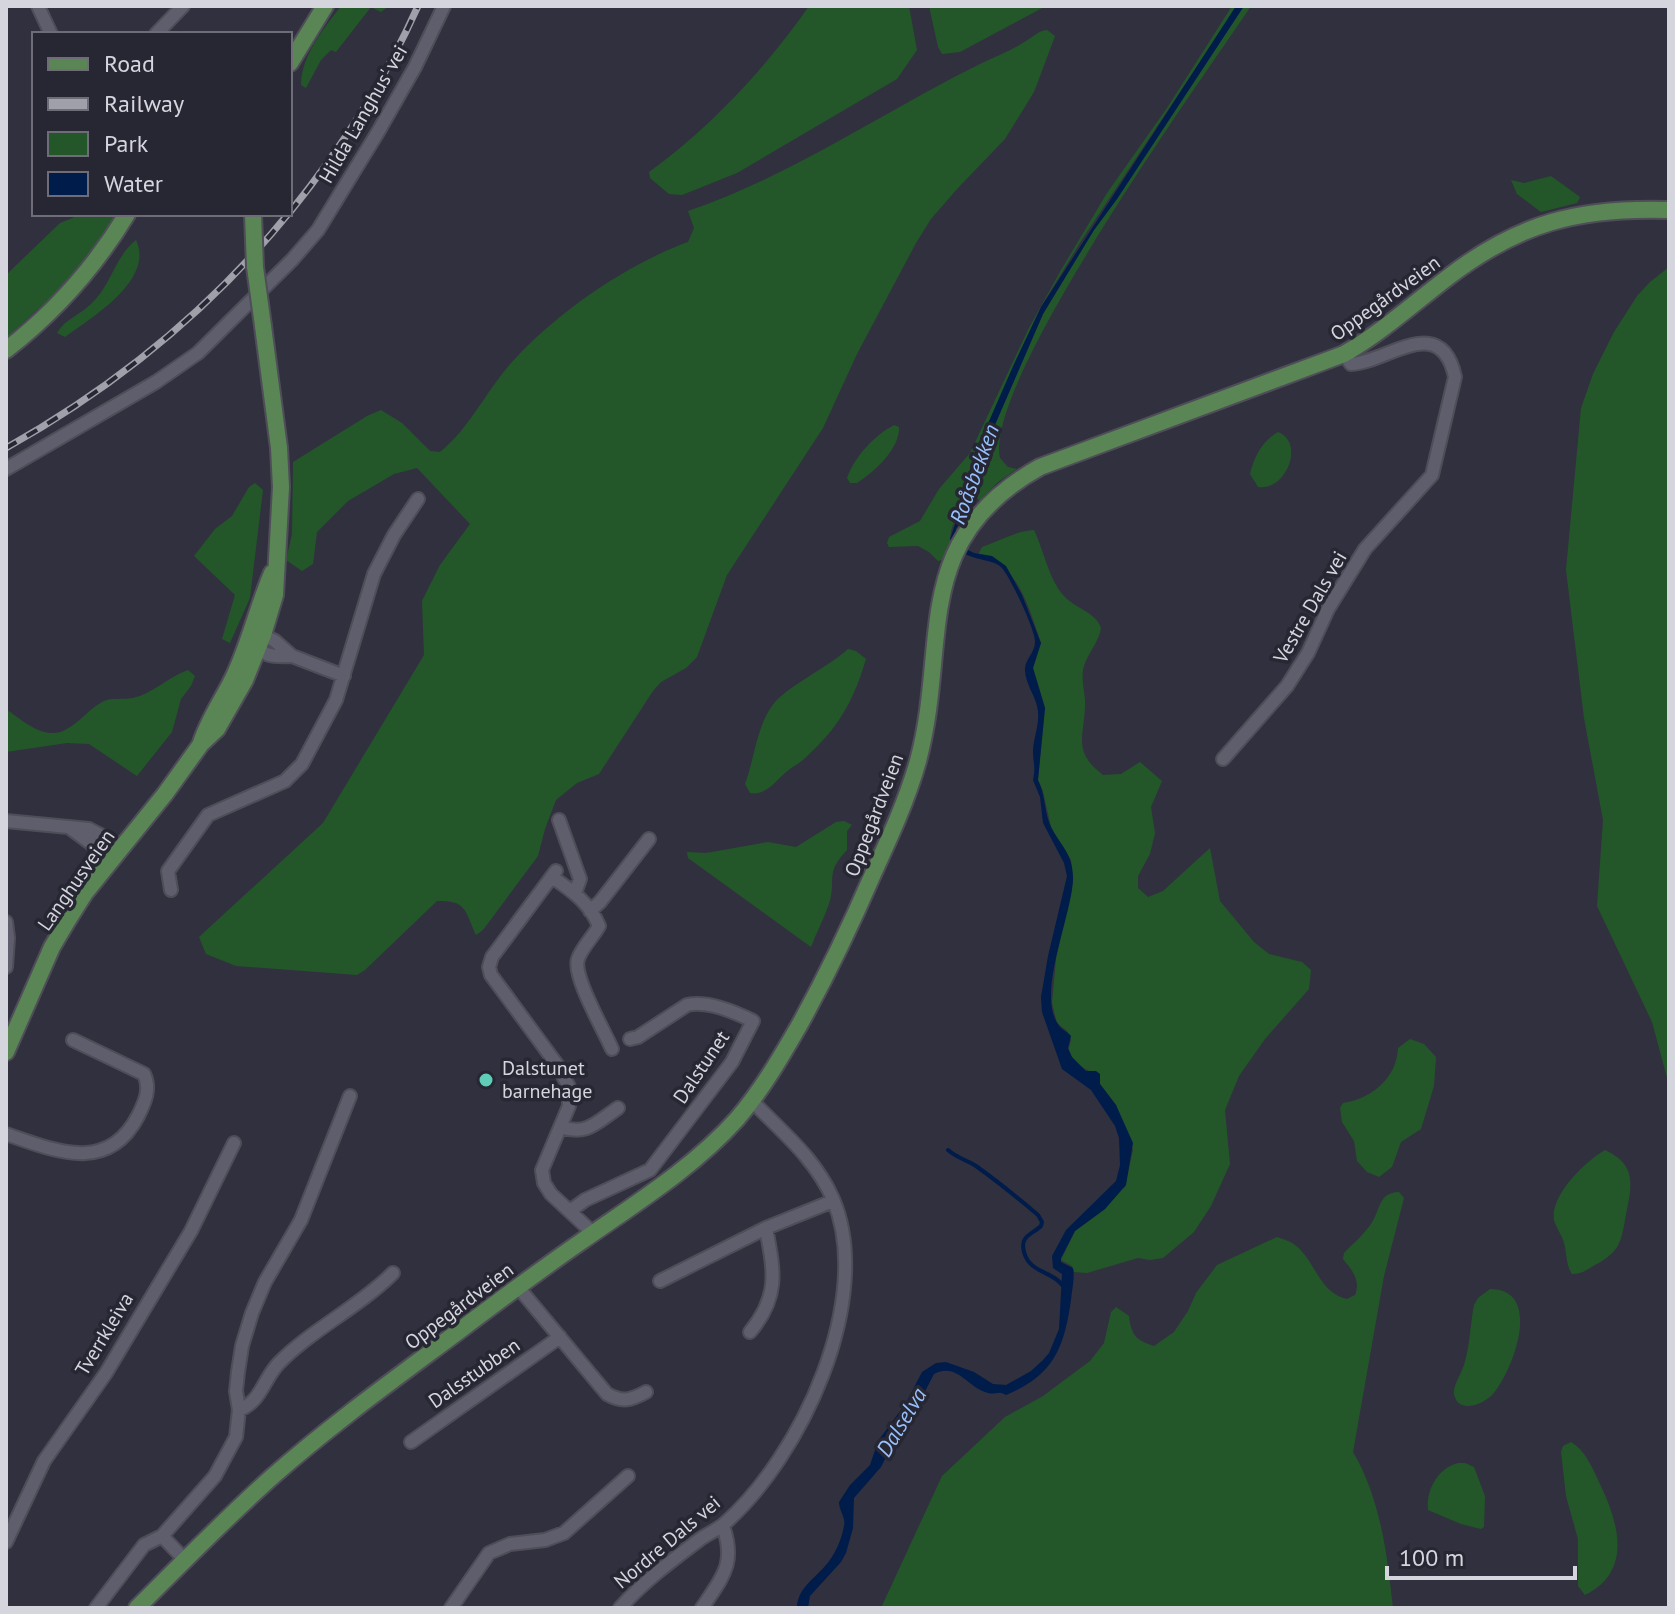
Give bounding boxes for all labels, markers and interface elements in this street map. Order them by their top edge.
legend [32,32,292,216]
street label: Hilda Langhus' vei [313,40,413,188]
text: Road [104,48,155,79]
text: Railway [104,88,184,119]
text: Park [104,128,149,159]
text: Water [104,168,163,199]
street label: Oppegårdveien [1325,249,1445,347]
water label: Roåsbekken [943,420,1005,528]
street label: Vestre Dals vei [1267,546,1353,669]
street label: Oppegårdveien [839,750,909,880]
street label: Langhusveien [32,824,120,936]
street label: Dalstunet [667,1025,735,1109]
place label: Dalstunet barnehage [502,1055,592,1104]
marker: Dalstunet barnehage [477,1071,495,1089]
street label: Oppegårdveien [399,1257,519,1355]
street label: Tverrkleiva [69,1288,139,1380]
street label: Dalsstubben [423,1332,525,1414]
water label: Dalselva [870,1382,933,1462]
street label: Nordre Dals vei [608,1490,726,1594]
scale bar [1387,1530,1575,1580]
text: 100 m [1399,1542,1464,1573]

